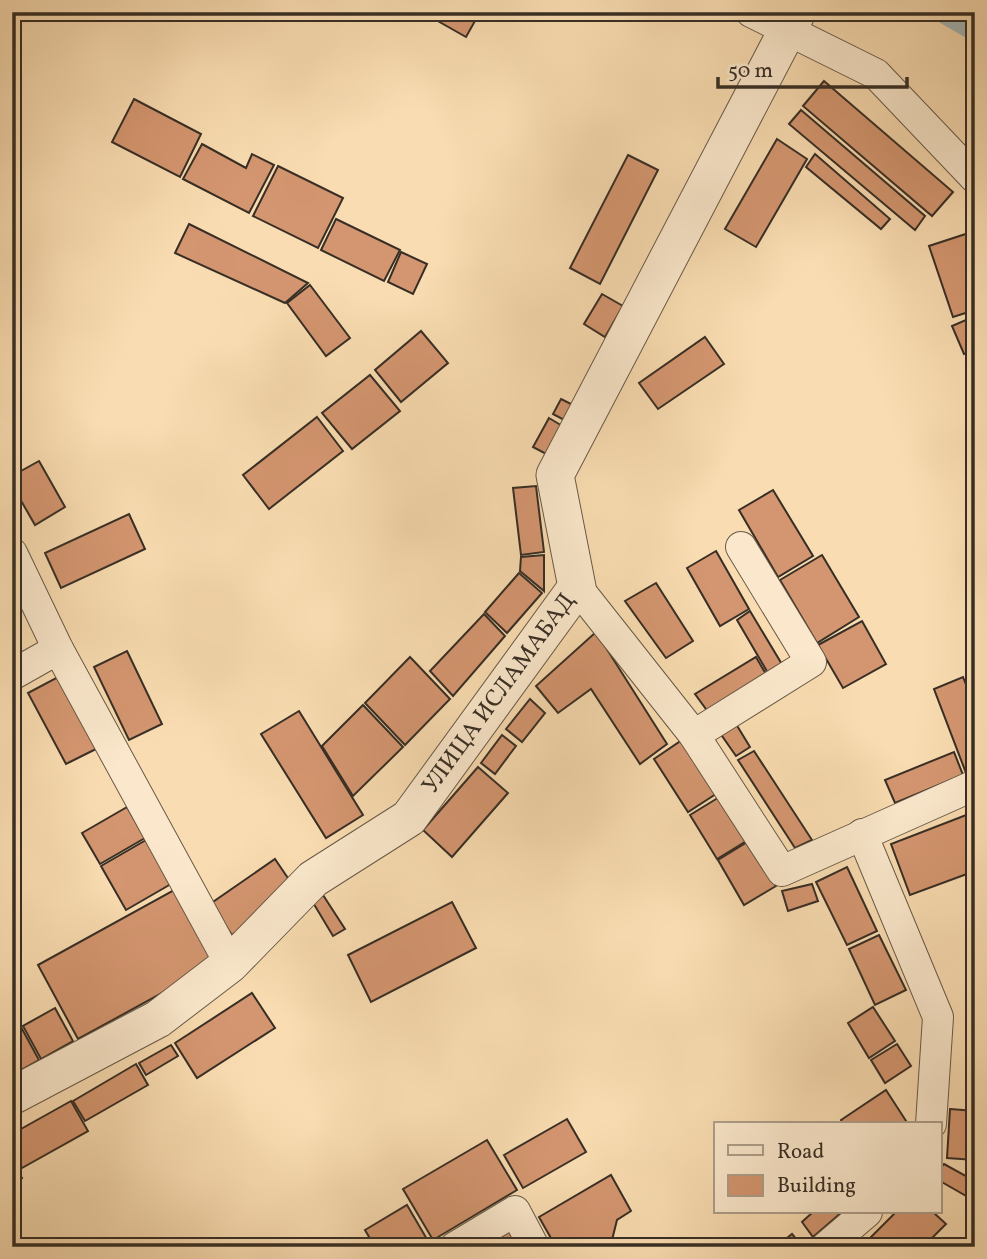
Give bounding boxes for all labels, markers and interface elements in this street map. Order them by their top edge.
scale bar [718,46,906,90]
text: 50 m [728,57,773,86]
street label: УЛИЦА ИСЛАМАБАД [415,586,584,801]
legend [714,1122,942,1214]
text: Road [777,1138,824,1167]
text: Building [777,1172,856,1201]

